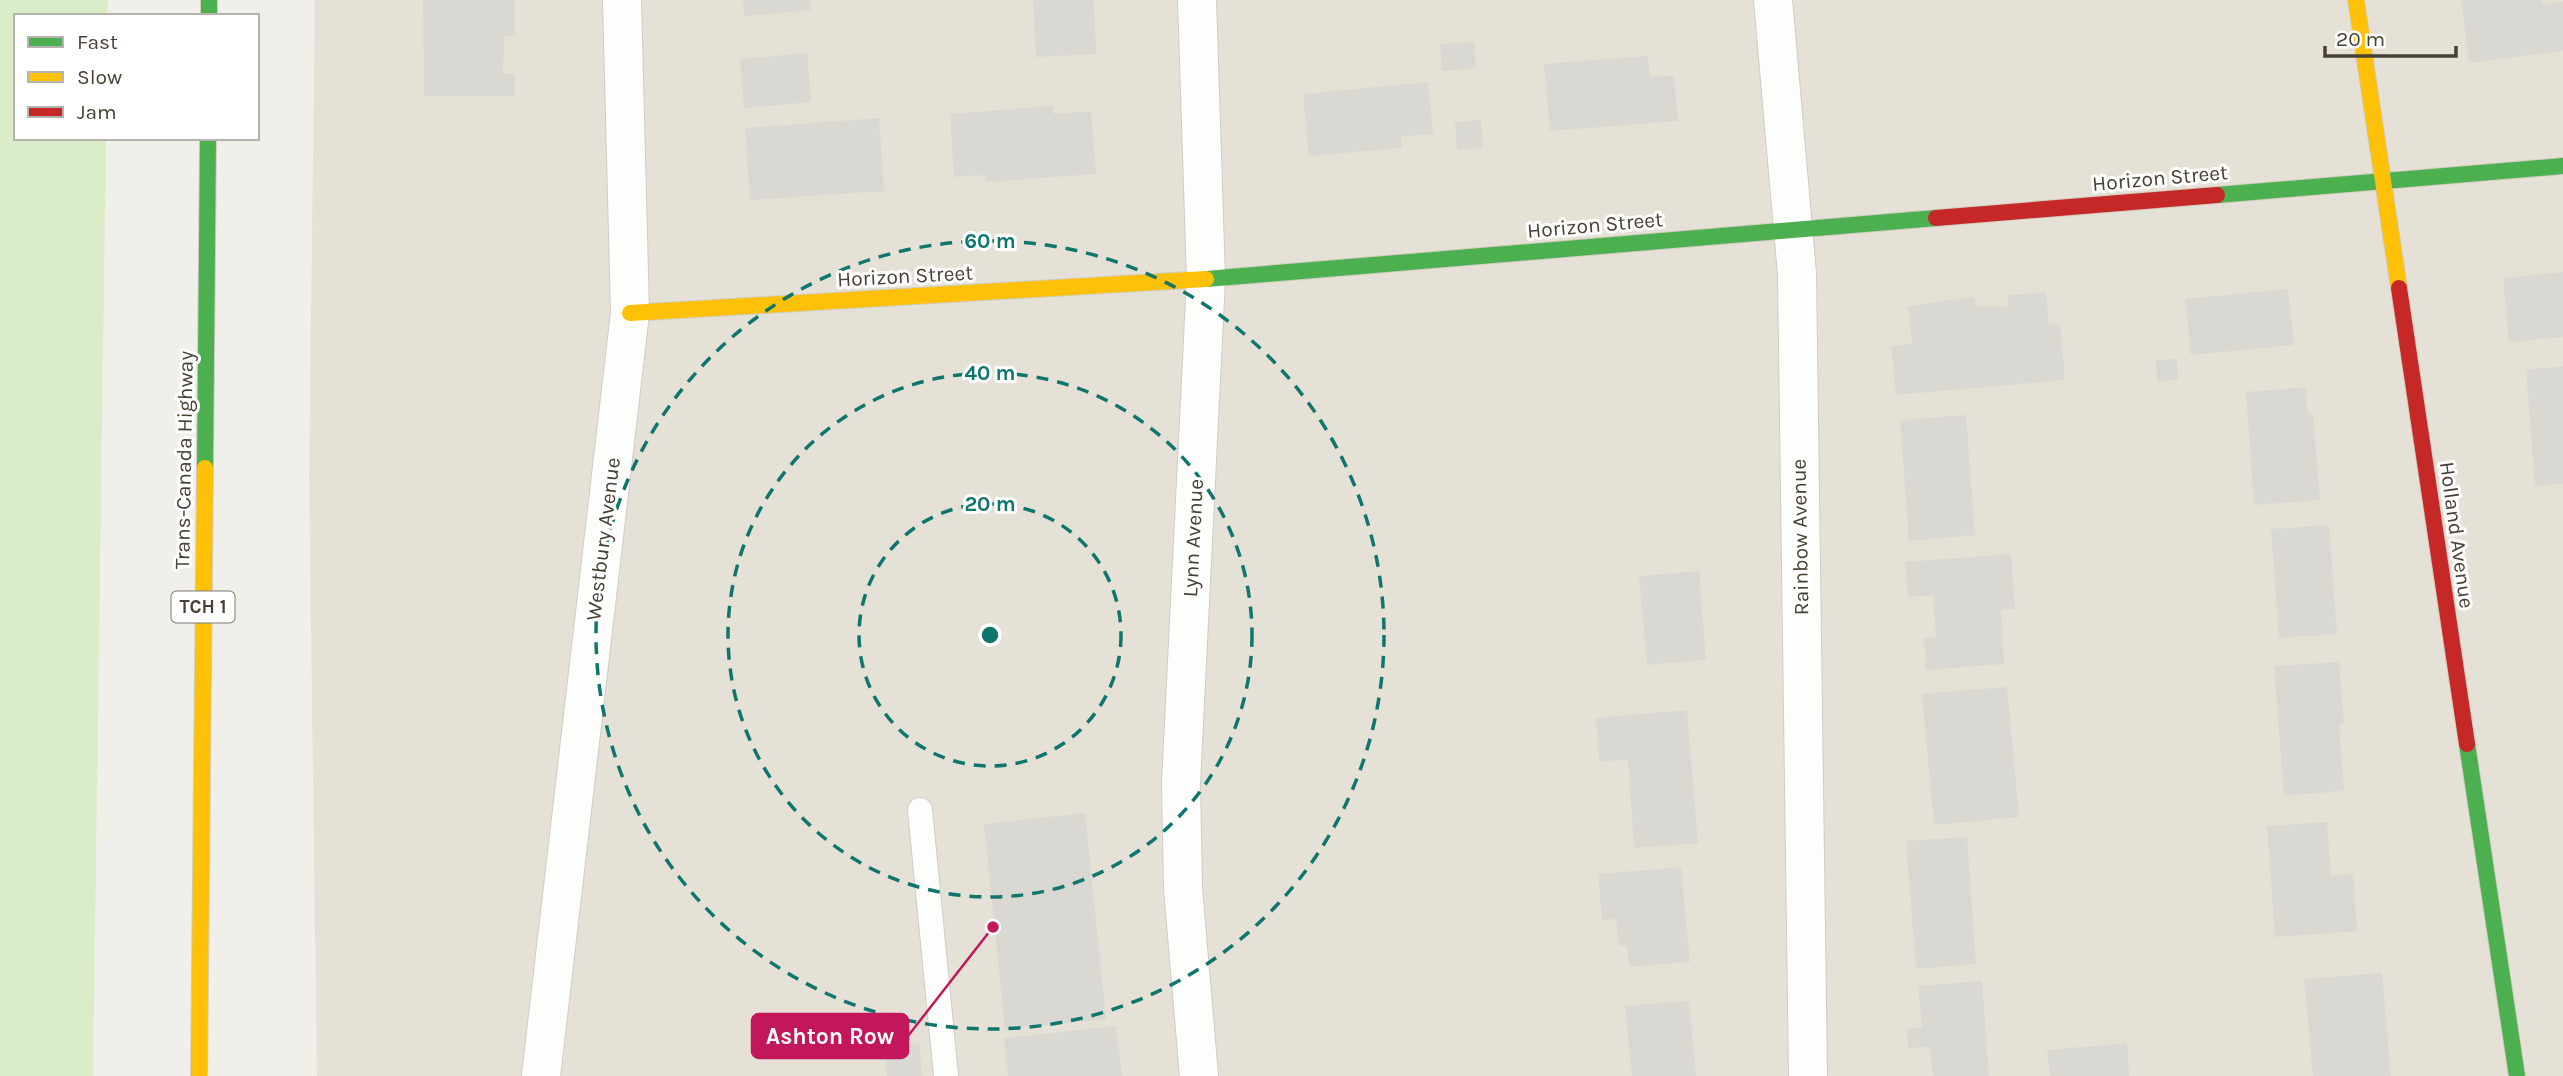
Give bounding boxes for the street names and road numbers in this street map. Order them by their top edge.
street label: Horizon Street [2091,160,2229,196]
street label: Horizon Street [1526,207,1664,243]
street label: Horizon Street [836,260,974,292]
street label: Trans-Canada Highway [170,350,198,569]
street label: Westbury Avenue [581,456,625,622]
street label: Rainbow Avenue [1787,459,1813,615]
street label: Holland Avenue [2435,460,2479,610]
street label: Lynn Avenue [1178,478,1208,598]
road number: TCH 1 [172,592,234,622]

